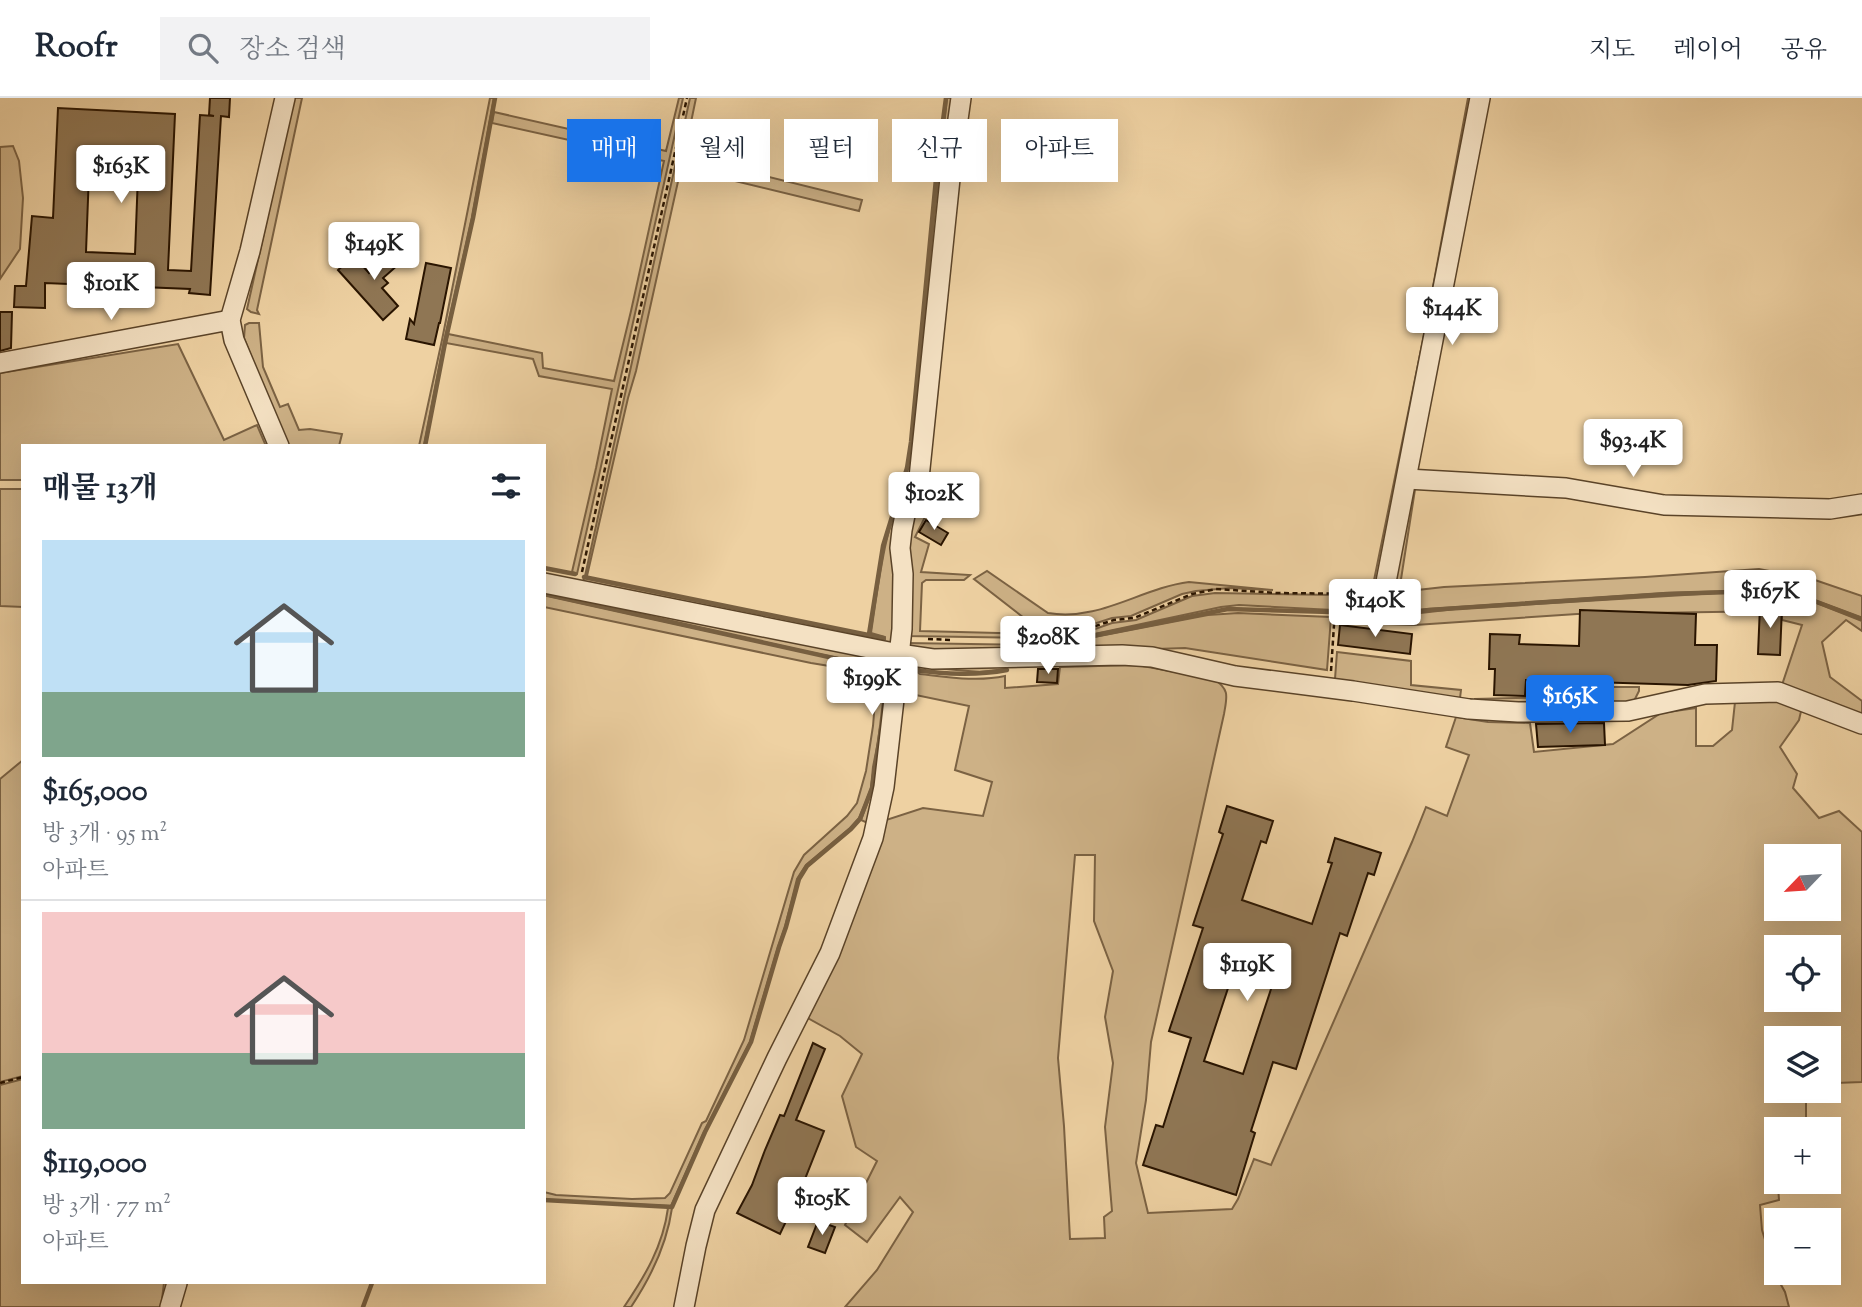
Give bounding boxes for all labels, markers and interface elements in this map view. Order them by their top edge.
search box [160,17,650,80]
text: Roofr [35,24,118,72]
icon: search [184,29,222,67]
text: 장소 검색 [240,32,346,69]
text: 지도 [1589,34,1635,68]
text: 레이어 [1673,34,1743,68]
text: 공유 [1781,34,1827,68]
chip: 매매 [567,119,661,182]
chip: 월세 [675,119,770,182]
chip: 필터 [784,119,878,182]
chip: 신규 [892,119,987,182]
chip: 아파트 [1001,119,1118,182]
pin: $163K [72,146,170,205]
text: $163K [92,151,150,184]
pin: $149K [325,222,423,282]
text: $149K [344,228,404,261]
pin: $101K [62,262,160,322]
text: $101K [83,268,139,301]
pin: $144K [1403,288,1501,347]
text: $144K [1422,293,1482,326]
pin: $93.4K [1576,420,1690,479]
text: $93.4K [1600,425,1666,458]
icon: filters [487,467,525,505]
text: 매물 13개 [42,468,158,511]
pin: $102K [885,472,983,532]
text: $102K [904,478,964,511]
pin: $167K [1721,570,1819,630]
text: $167K [1740,576,1800,609]
pin: $140K [1326,580,1424,639]
icon: home [221,585,347,711]
text: $140K [1345,585,1405,618]
pin: $208K [999,616,1097,676]
text: $208K [1016,622,1080,655]
pin: $199K [823,658,921,717]
text: $199K [843,663,901,696]
pin: $165K [1521,676,1619,735]
text: $165K [1542,681,1598,714]
text: $165,000 [42,771,148,814]
text: 방 3개 · 95 m² [42,818,167,851]
north arrow [1764,844,1841,920]
map controls [1764,844,1841,1285]
text: 아파트 [42,855,109,888]
button: locate [1764,935,1841,1012]
pin: $119K [1198,944,1296,1003]
text: $119K [1219,949,1275,982]
icon: home [221,957,347,1083]
button: layers [1764,1026,1841,1103]
button: + [1764,1117,1841,1194]
text: $119,000 [42,1143,147,1186]
pin: $105K [773,1178,871,1237]
text: $105K [794,1183,850,1216]
text: 방 3개 · 77 m² [42,1190,171,1223]
button: − [1764,1208,1841,1285]
text: 아파트 [42,1227,109,1260]

